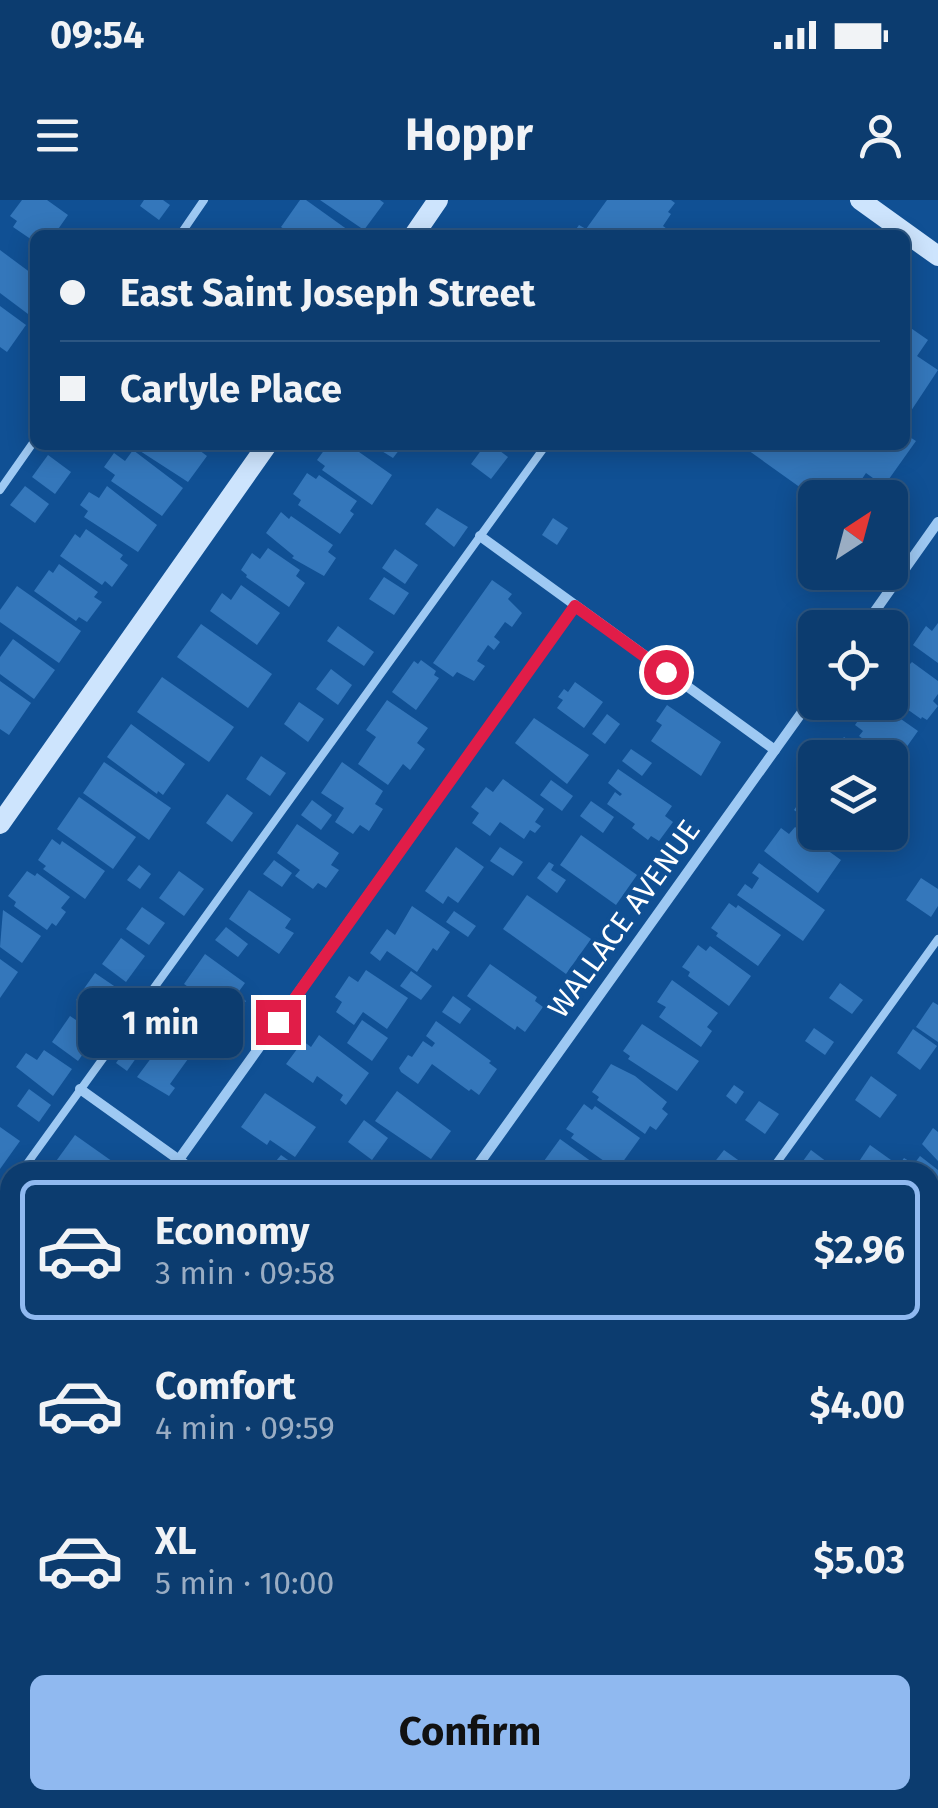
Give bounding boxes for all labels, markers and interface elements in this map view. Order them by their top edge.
text: 09:54 [50,12,144,58]
icon: menu [30,108,85,163]
text: Hoppr [405,108,533,162]
icon: person [853,108,908,163]
text: East Saint Joseph Street [120,270,535,316]
text: Carlyle Place [120,366,342,412]
north arrow [798,480,908,590]
map controls [798,480,908,850]
button: locate [798,610,908,720]
route start [644,650,689,695]
button: layers [798,740,908,850]
street label: WALLACE AVENUE [540,813,708,1025]
callout: 1 min [78,987,243,1057]
route end [256,1000,301,1045]
text: 1 min [122,1004,199,1042]
icon: car [35,1205,125,1295]
text: Economy [155,1208,310,1254]
text: $2.96 [814,1227,905,1273]
text: 3 min · 09:58 [155,1254,335,1292]
icon: car [35,1360,125,1450]
text: Comfort [155,1363,296,1409]
text: $4.00 [810,1382,905,1428]
text: 4 min · 09:59 [155,1409,335,1447]
icon: car [35,1515,125,1605]
text: XL [155,1518,197,1564]
text: $5.03 [814,1537,905,1583]
text: 5 min · 10:00 [155,1564,334,1602]
button: Confirm [30,1675,910,1790]

